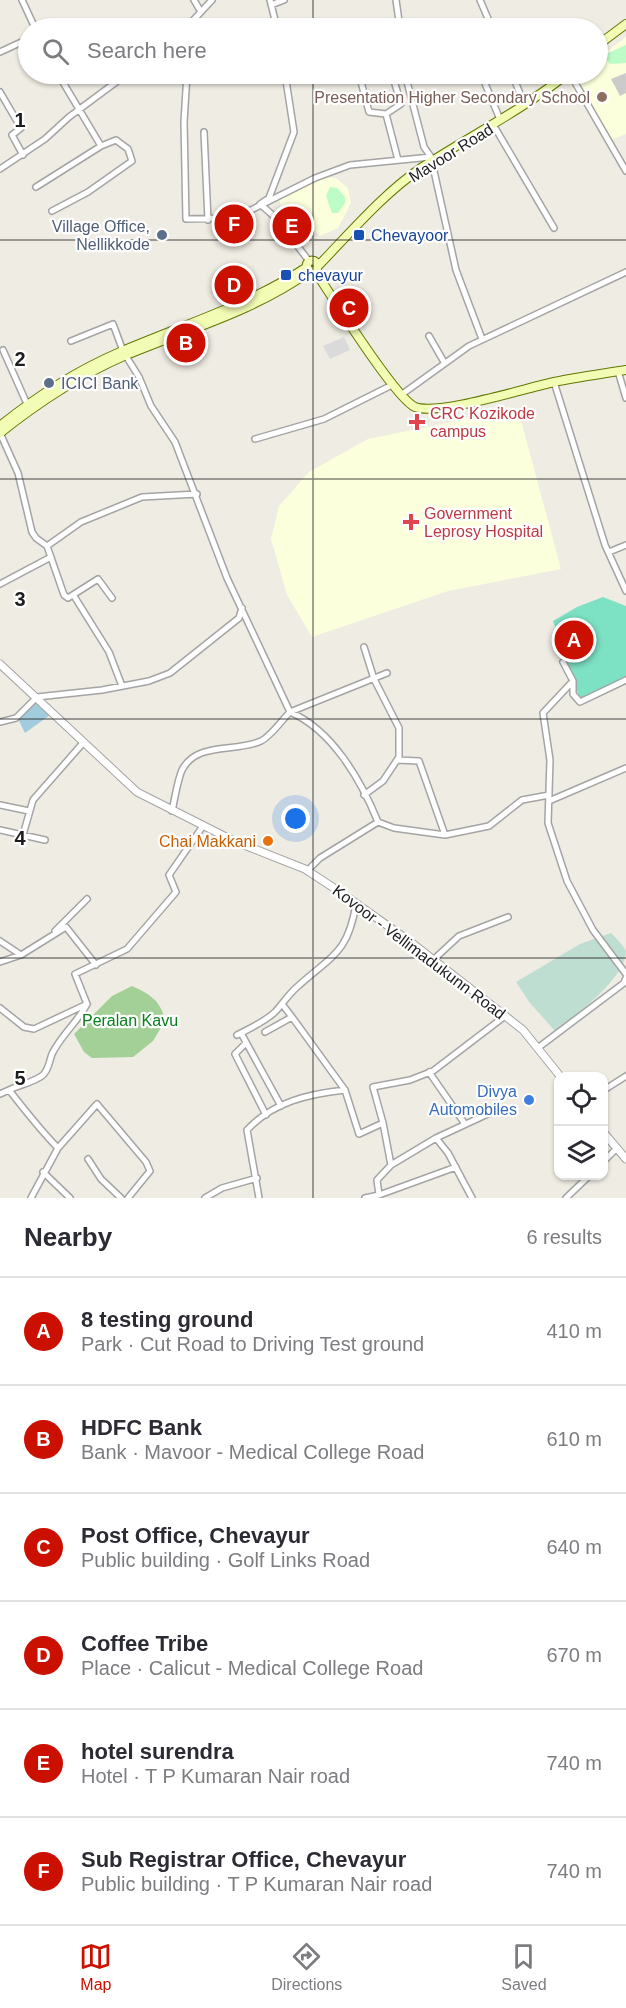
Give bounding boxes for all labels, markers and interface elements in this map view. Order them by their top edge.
search box [18,18,608,84]
icon: search [39,35,72,68]
text: Search here [87,38,207,63]
place label: Presentation Higher Secondary School [314,89,590,106]
marker: Presentation Higher Secondary School [595,90,609,104]
text: 1 [14,109,26,131]
street label: Mavoor Road [406,120,496,186]
pin: F [214,202,254,246]
pin: E [272,204,312,248]
place label: Village Office, Nellikkode [52,218,150,253]
place label: Chevayoor [371,227,449,244]
marker: Village Office, Nellikkode [155,228,169,242]
marker: Chevayoor [352,228,366,242]
pin: D [214,262,254,308]
place label: chevayur [298,267,364,284]
marker: chevayur [279,268,293,282]
pin: C [330,286,368,330]
pin: B [166,320,206,366]
text: 2 [14,348,26,370]
place label: ICICI Bank [61,375,139,392]
marker: ICICI Bank [42,376,56,390]
place label: CRC Kozikode campus [430,405,535,440]
marker: CRC Kozikode campus [408,413,426,431]
place label: Government Leprosy Hospital [424,505,543,540]
marker: Government Leprosy Hospital [402,513,420,531]
text: 3 [14,588,26,610]
pin: A [554,618,594,662]
your location [281,804,310,833]
text: 4 [14,827,26,849]
place label: Chai Makkani [159,833,256,850]
marker: Chai Makkani [261,834,275,848]
street label: Kovoor - Vellimadukunn Road [329,882,509,1022]
park label: Peralan Kavu [82,1012,178,1029]
text: 5 [14,1067,26,1089]
map controls [554,1072,608,1180]
button: locate [554,1072,608,1126]
place label: Divya Automobiles [429,1083,517,1118]
marker: Divya Automobiles [522,1093,536,1107]
button: layers [554,1126,608,1180]
text: Nearby [24,1222,112,1252]
text: 6 results [526,1226,602,1248]
text: 8 testing ground [81,1307,253,1332]
text: A [36,1320,51,1342]
text: 410 m [546,1320,602,1342]
text: Park · Cut Road to Driving Test ground [81,1333,424,1355]
text: HDFC Bank [81,1415,202,1440]
text: B [36,1428,51,1450]
text: 610 m [546,1428,602,1450]
text: Bank · Mavoor - Medical College Road [81,1441,425,1463]
text: Post Office, Chevayur [81,1523,310,1548]
text: C [36,1536,51,1558]
text: 640 m [546,1536,602,1558]
text: Public building · Golf Links Road [81,1549,370,1571]
text: Coffee Tribe [81,1631,208,1656]
text: D [36,1644,51,1666]
text: 670 m [546,1644,602,1666]
text: Place · Calicut - Medical College Road [81,1657,423,1679]
text: hotel surendra [81,1739,234,1764]
text: E [37,1752,50,1774]
text: 740 m [546,1752,602,1774]
text: Hotel · T P Kumaran Nair road [81,1765,350,1787]
text: Sub Registrar Office, Chevayur [81,1847,406,1872]
text: F [37,1860,50,1882]
text: 740 m [546,1860,602,1882]
text: Public building · T P Kumaran Nair road [81,1873,432,1895]
tab: Map [79,1940,112,1994]
tab: Directions [271,1940,342,1994]
tab: Saved [501,1940,547,1994]

